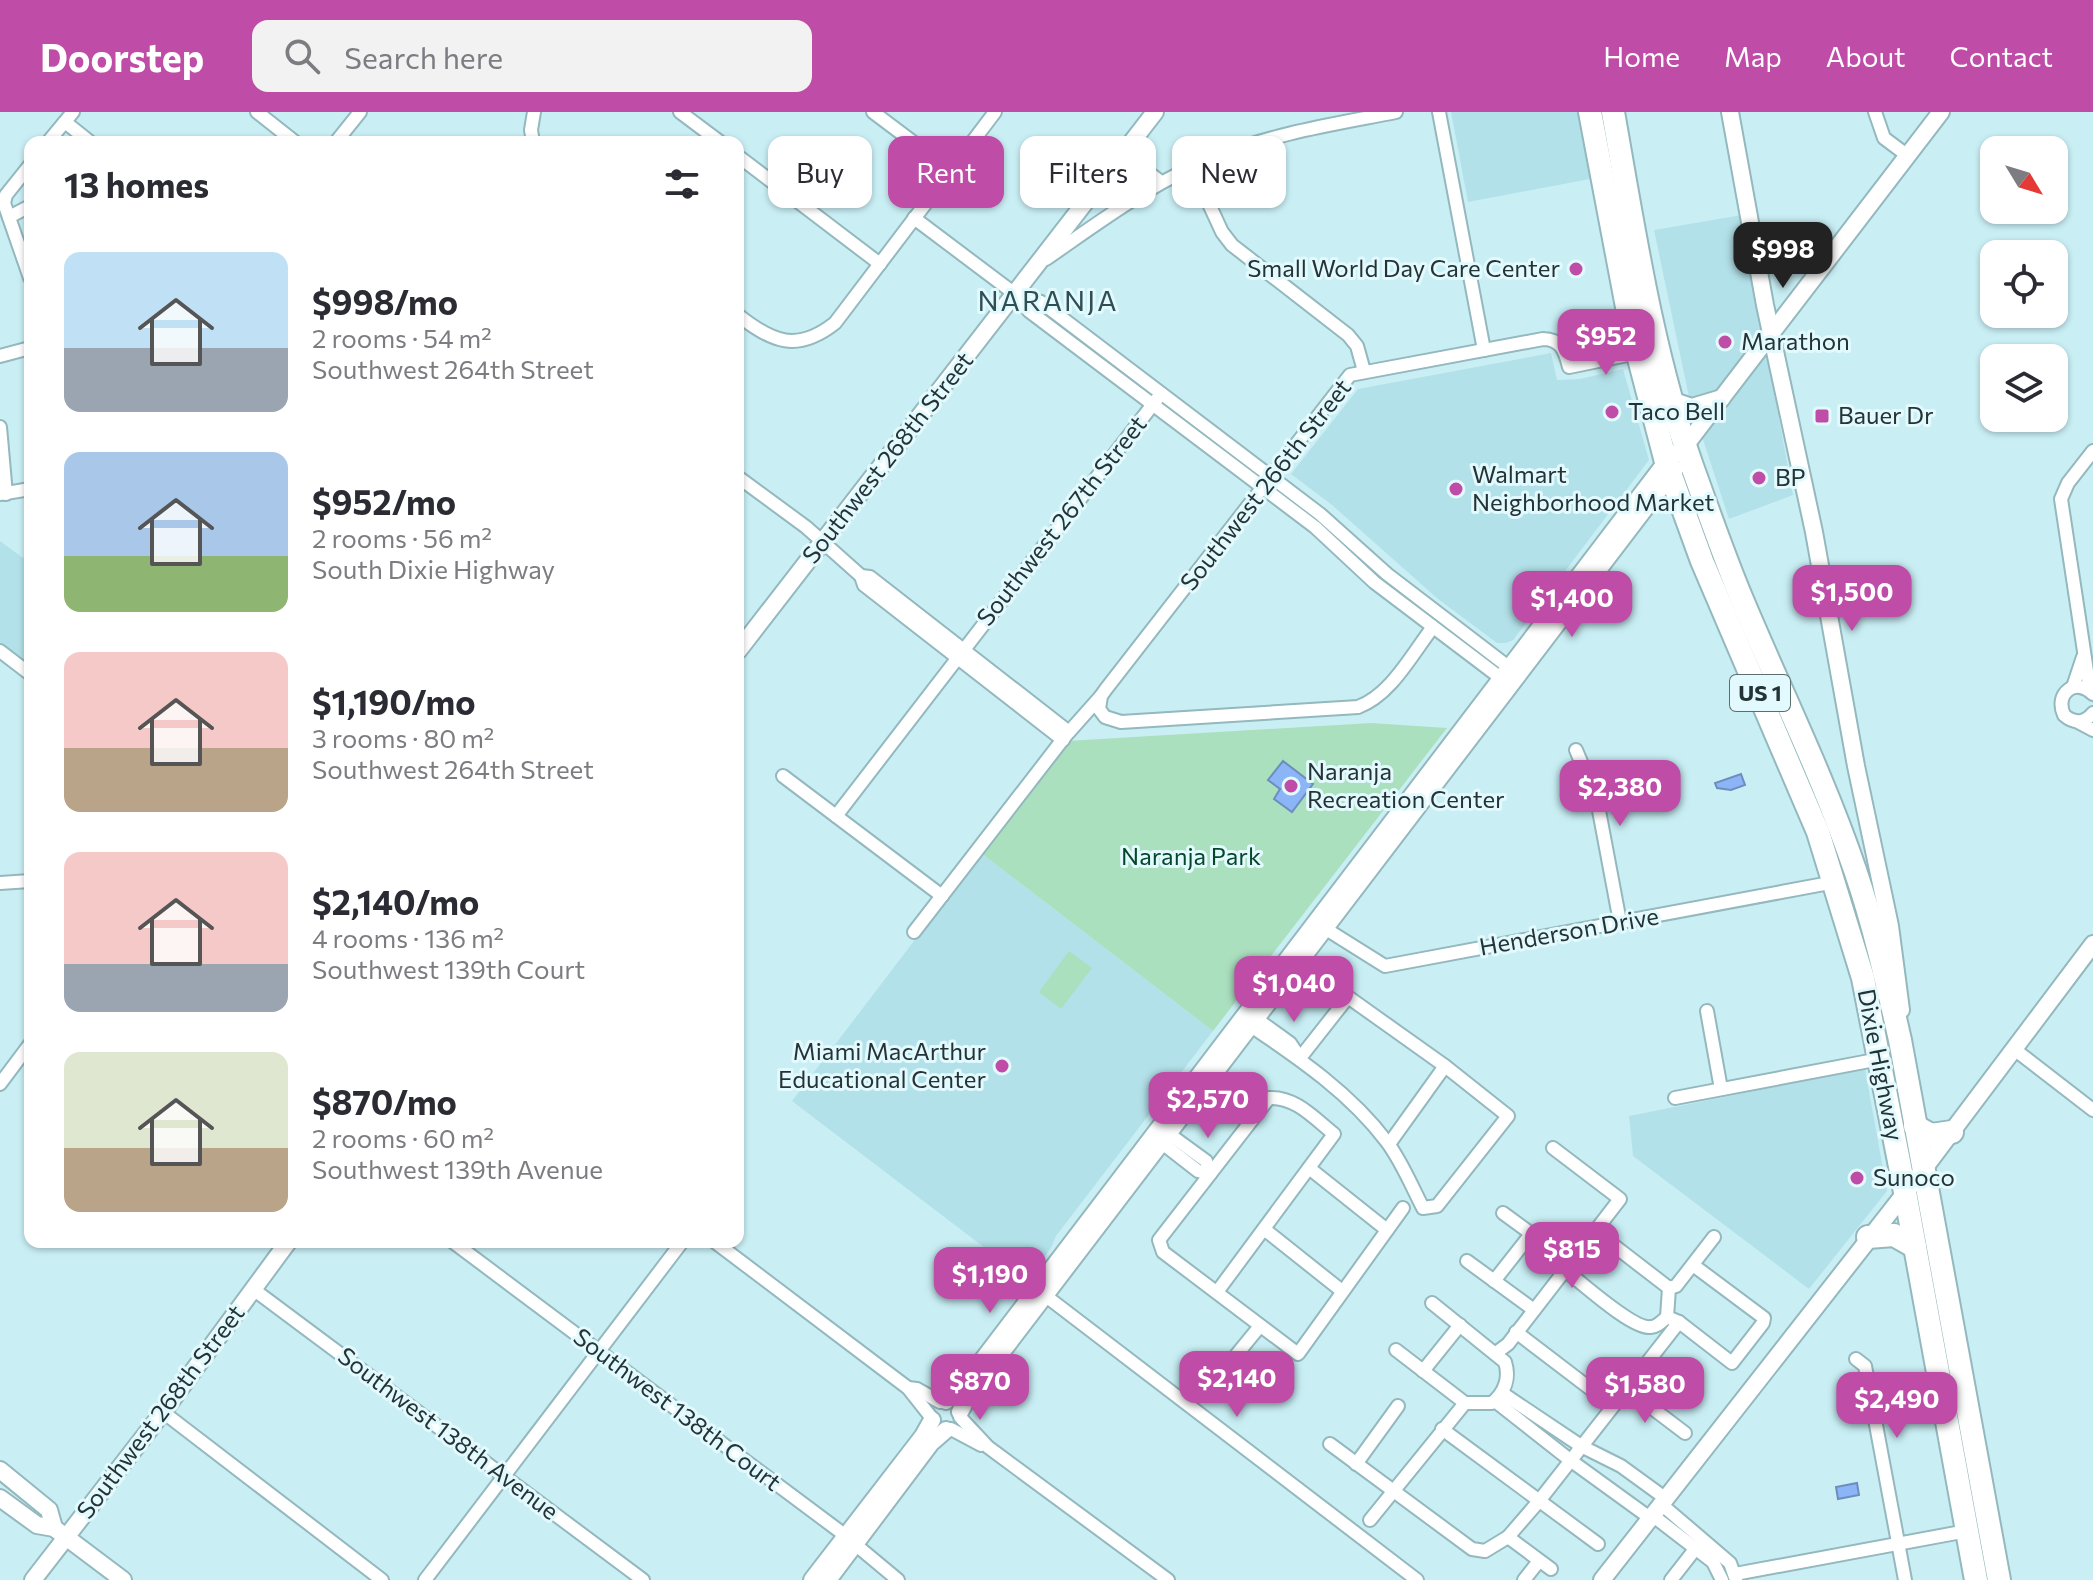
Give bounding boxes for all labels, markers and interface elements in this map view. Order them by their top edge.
search box [252,20,812,92]
text: Doorstep [40,33,204,80]
icon: search [280,34,324,78]
text: Search here [344,38,503,75]
text: Home [1603,39,1680,73]
text: Map [1724,39,1782,73]
text: About [1826,39,1906,73]
text: Contact [1950,39,2053,73]
chip: Buy [768,136,872,208]
chip: Rent [888,136,1004,208]
chip: Filters [1020,136,1156,208]
chip: New [1172,136,1286,208]
north arrow [1980,136,2068,224]
map controls [1980,136,2068,432]
icon: filters [660,162,704,206]
text: 13 homes [64,163,209,205]
pin: $998 [1736,222,1830,290]
text: $998 [1751,232,1815,263]
button: locate [1980,240,2068,328]
place label: Small World Day Care Center [1247,253,1560,282]
marker: Small World Day Care Center [1567,260,1585,278]
text: $998/mo [312,280,458,322]
district label: NARANJA [977,283,1119,317]
icon: home [128,284,224,380]
pin: $952 [1559,309,1653,377]
text: $952 [1576,319,1636,350]
text: 2 rooms · 54 m² [312,322,492,353]
place label: Marathon [1741,326,1850,355]
marker: Marathon [1716,333,1734,351]
button: layers [1980,344,2068,432]
street label: Southwest 268th Street [795,345,978,569]
text: Southwest 264th Street [312,353,594,384]
street label: Southwest 266th Street [1173,372,1356,596]
place label: Taco Bell [1628,396,1725,425]
place label: Bauer Dr [1838,400,1934,429]
marker: Taco Bell [1603,403,1621,421]
marker: Bauer Dr [1813,407,1831,425]
street label: Southwest 267th Street [970,409,1152,631]
place label: Walmart Neighborhood Market [1472,459,1715,516]
place label: BP [1775,462,1806,491]
marker: BP [1750,469,1768,487]
text: $952/mo [312,480,456,522]
marker: Walmart Neighborhood Market [1447,480,1465,498]
icon: home [128,484,224,580]
text: 2 rooms · 56 m² [312,522,492,553]
text: South Dixie Highway [312,553,555,584]
pin: $1,500 [1787,565,1917,633]
pin: $1,400 [1507,571,1637,639]
text: $1,500 [1811,575,1893,606]
text: $1,400 [1530,581,1614,612]
road number: US 1 [1730,675,1790,711]
text: $1,190/mo [312,680,475,722]
icon: home [128,684,224,780]
text: 3 rooms · 80 m² [312,722,494,753]
text: Southwest 264th Street [312,753,594,784]
place label: Naranja Recreation Center [1307,756,1505,813]
pin: $2,380 [1555,760,1685,828]
text: $2,380 [1578,770,1662,801]
marker: Naranja Recreation Center [1282,777,1300,795]
park label: Naranja Park [1121,841,1261,870]
text: $2,140/mo [312,880,479,922]
icon: home [128,884,224,980]
street label: Henderson Drive [1477,900,1661,961]
text: 4 rooms · 136 m² [312,922,504,953]
text: Southwest 139th Court [312,953,585,984]
pin: $1,040 [1229,956,1359,1024]
text: $1,040 [1252,966,1336,997]
street label: Dixie Highway [1853,986,1910,1143]
place label: Miami MacArthur Educational Center [778,1036,986,1093]
marker: Miami MacArthur Educational Center [993,1057,1011,1075]
pin: $2,570 [1143,1072,1273,1140]
text: $870/mo [312,1080,457,1122]
text: $2,570 [1167,1082,1249,1113]
icon: home [128,1084,224,1180]
text: 2 rooms · 60 m² [312,1122,494,1153]
text: Southwest 139th Avenue [312,1153,603,1184]
place label: Sunoco [1873,1162,1955,1191]
marker: Sunoco [1848,1169,1866,1187]
pin: $815 [1525,1222,1619,1290]
text: $815 [1543,1232,1601,1263]
pin: $1,190 [925,1247,1055,1315]
text: $1,190 [952,1257,1028,1288]
street label: Southwest 268th Street [70,1298,250,1524]
street label: Southwest 138th Court [568,1321,787,1496]
street label: Southwest 138th Avenue [333,1340,565,1525]
pin: $2,140 [1172,1351,1302,1419]
pin: $870 [933,1354,1027,1422]
pin: $1,580 [1580,1357,1710,1425]
text: $2,140 [1197,1361,1277,1392]
text: $870 [949,1364,1011,1395]
text: $1,580 [1604,1367,1686,1398]
pin: $2,490 [1832,1372,1962,1440]
text: $2,490 [1854,1382,1940,1413]

